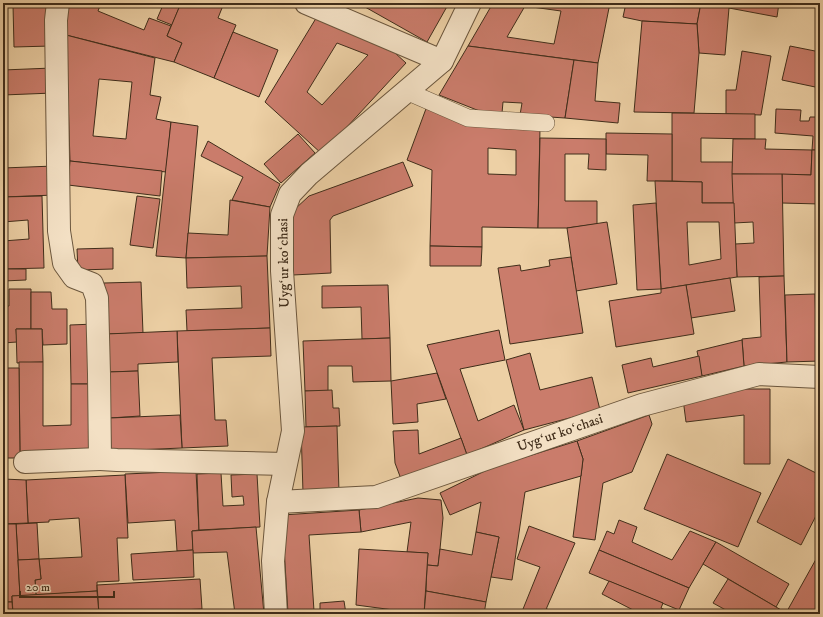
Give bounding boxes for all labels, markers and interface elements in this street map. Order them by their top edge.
street label: Uygʻur koʻchasi [274,218,294,308]
street label: Uygʻur koʻchasi [515,410,606,456]
scale bar [20,573,114,599]
text: 20 m [26,580,50,595]

